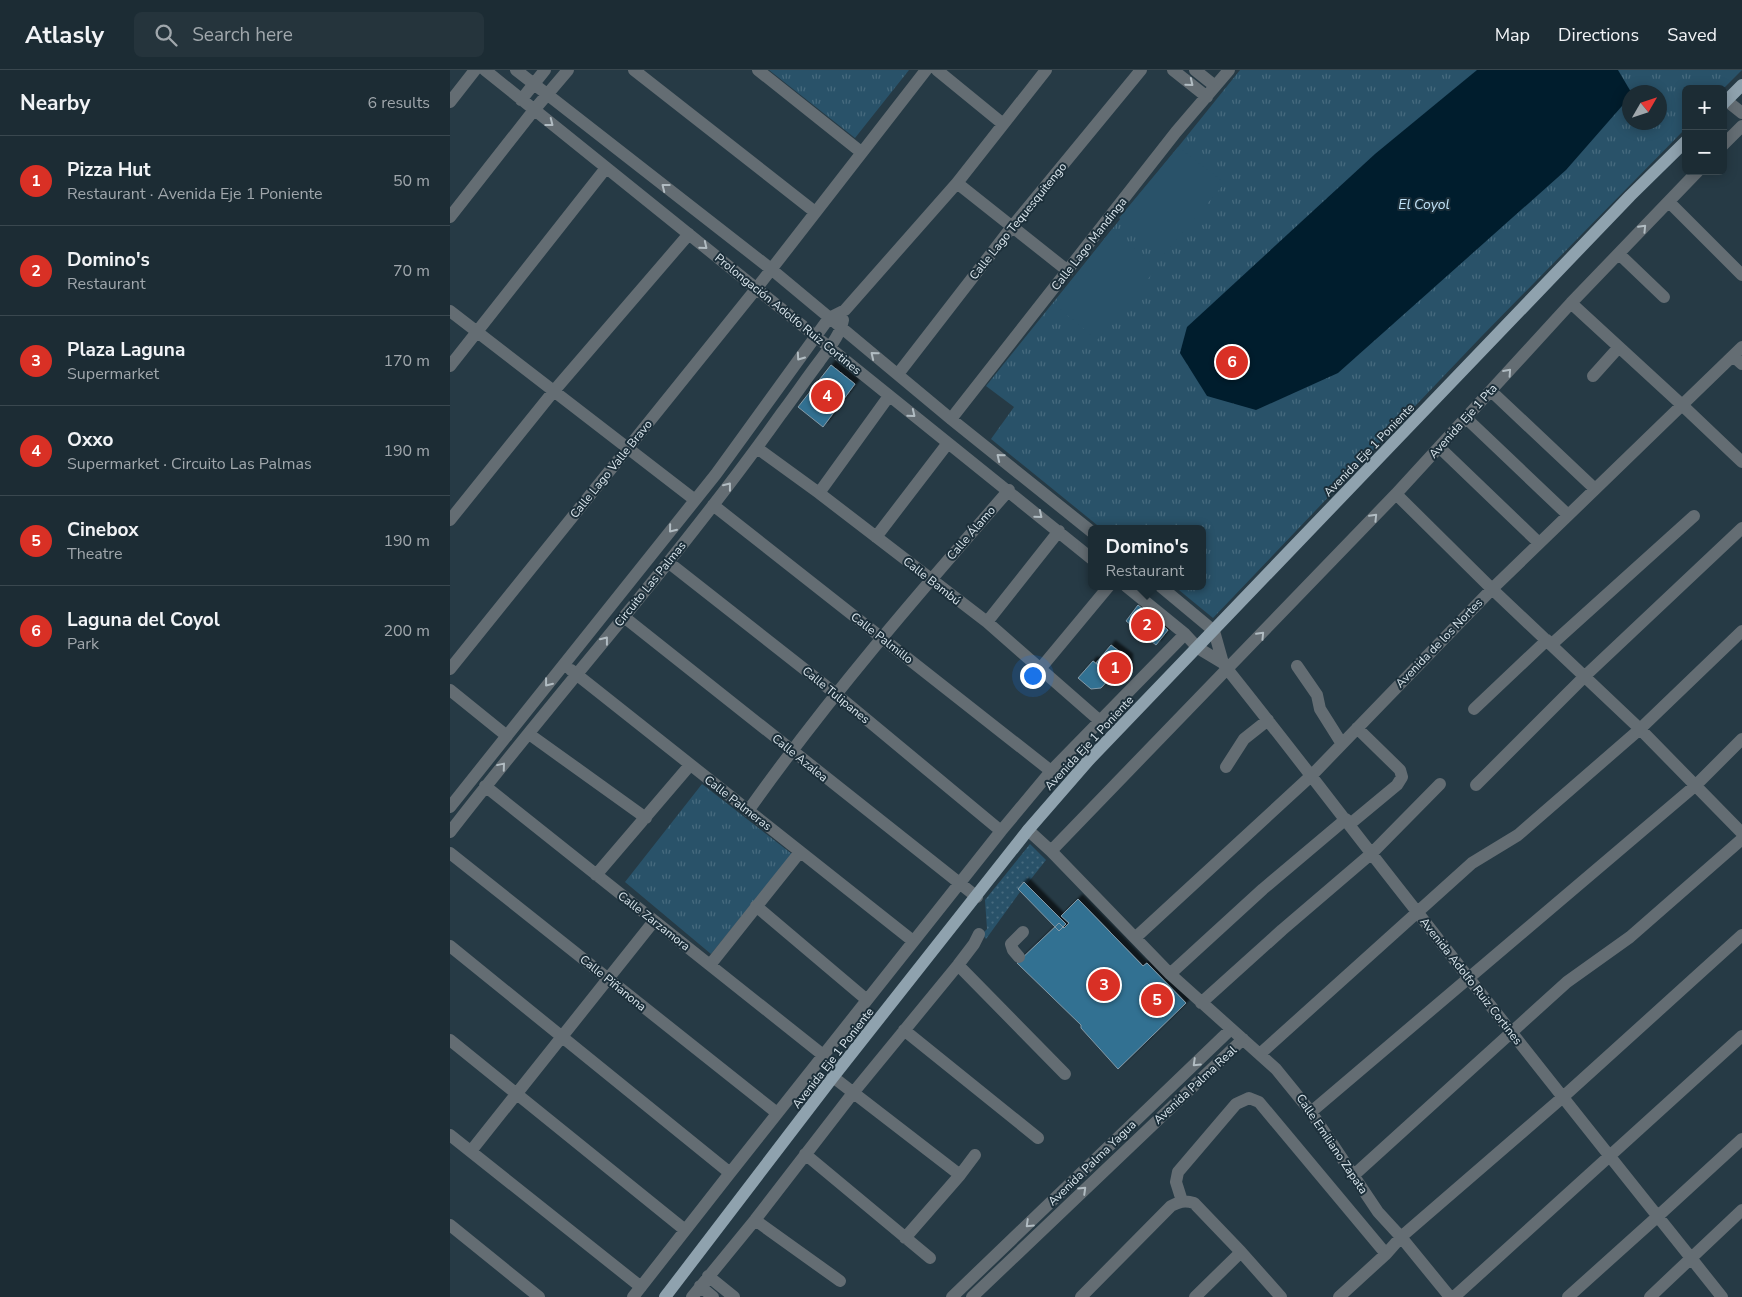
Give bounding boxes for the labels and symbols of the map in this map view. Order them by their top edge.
one-way arrow [1184,78,1193,86]
north arrow [1622,85,1667,130]
one-way arrow [544,117,553,125]
street label: Calle Lago Tequesquitengo [966,159,1071,283]
one-way arrow [661,184,671,193]
street label: Calle Lago Mandinga [1048,194,1130,294]
water label: El Coyol [1398,195,1450,214]
one-way arrow [1637,225,1646,234]
one-way arrow [698,240,707,248]
street label: Prolongación Adolfo Ruiz Cortines [711,250,865,378]
pin: 6 [1216,343,1248,381]
one-way arrow [797,351,806,361]
one-way arrow [870,351,879,360]
one-way arrow [1502,369,1511,378]
pin: 4 [811,377,843,415]
street label: Avenida Eje 1 Pta [1425,380,1501,462]
street label: Avenida Eje 1 Poniente [1320,400,1418,500]
one-way arrow [906,409,915,417]
street label: Calle Lago Valle Bravo [566,416,656,522]
one-way arrow [996,454,1005,463]
one-way arrow [722,482,731,492]
street label: Calle Álamo [943,502,999,563]
one-way arrow [1033,510,1042,518]
one-way arrow [1368,514,1377,523]
one-way arrow [669,523,677,532]
street label: Circuito Las Palmas [611,538,690,630]
street label: Calle Bambú [900,553,964,609]
street label: Avenida de los Nortes [1392,595,1486,691]
pin: 2 [1131,606,1163,644]
street label: Calle Palmillo [848,609,917,668]
one-way arrow [1256,631,1265,640]
one-way arrow [600,637,609,646]
pin: 1 [1099,649,1131,687]
street label: Calle Tulipanes [799,663,873,727]
your location [1020,663,1046,689]
one-way arrow [546,677,554,686]
street label: Avenida Eje 1 Poniente [1041,692,1137,794]
street label: Calle Azalea [769,731,831,785]
one-way arrow [497,763,505,772]
street label: Calle Palmeras [701,772,775,834]
street label: Calle Zarzamora [614,888,694,954]
street label: Avenida Adolfo Ruiz Cortines [1416,914,1526,1048]
street label: Calle Piñanona [576,951,650,1015]
pin: 3 [1088,966,1120,1004]
pin: 5 [1141,981,1173,1019]
street label: Avenida Eje 1 Poniente [789,1004,877,1112]
street label: Avenida Palma Real [1150,1042,1240,1128]
one-way arrow [1193,1057,1202,1066]
street label: Calle Emiliano Zapata [1293,1091,1371,1197]
street label: Avenida Palma Yagua [1045,1117,1139,1209]
one-way arrow [1077,1187,1086,1196]
one-way arrow [1025,1218,1034,1227]

